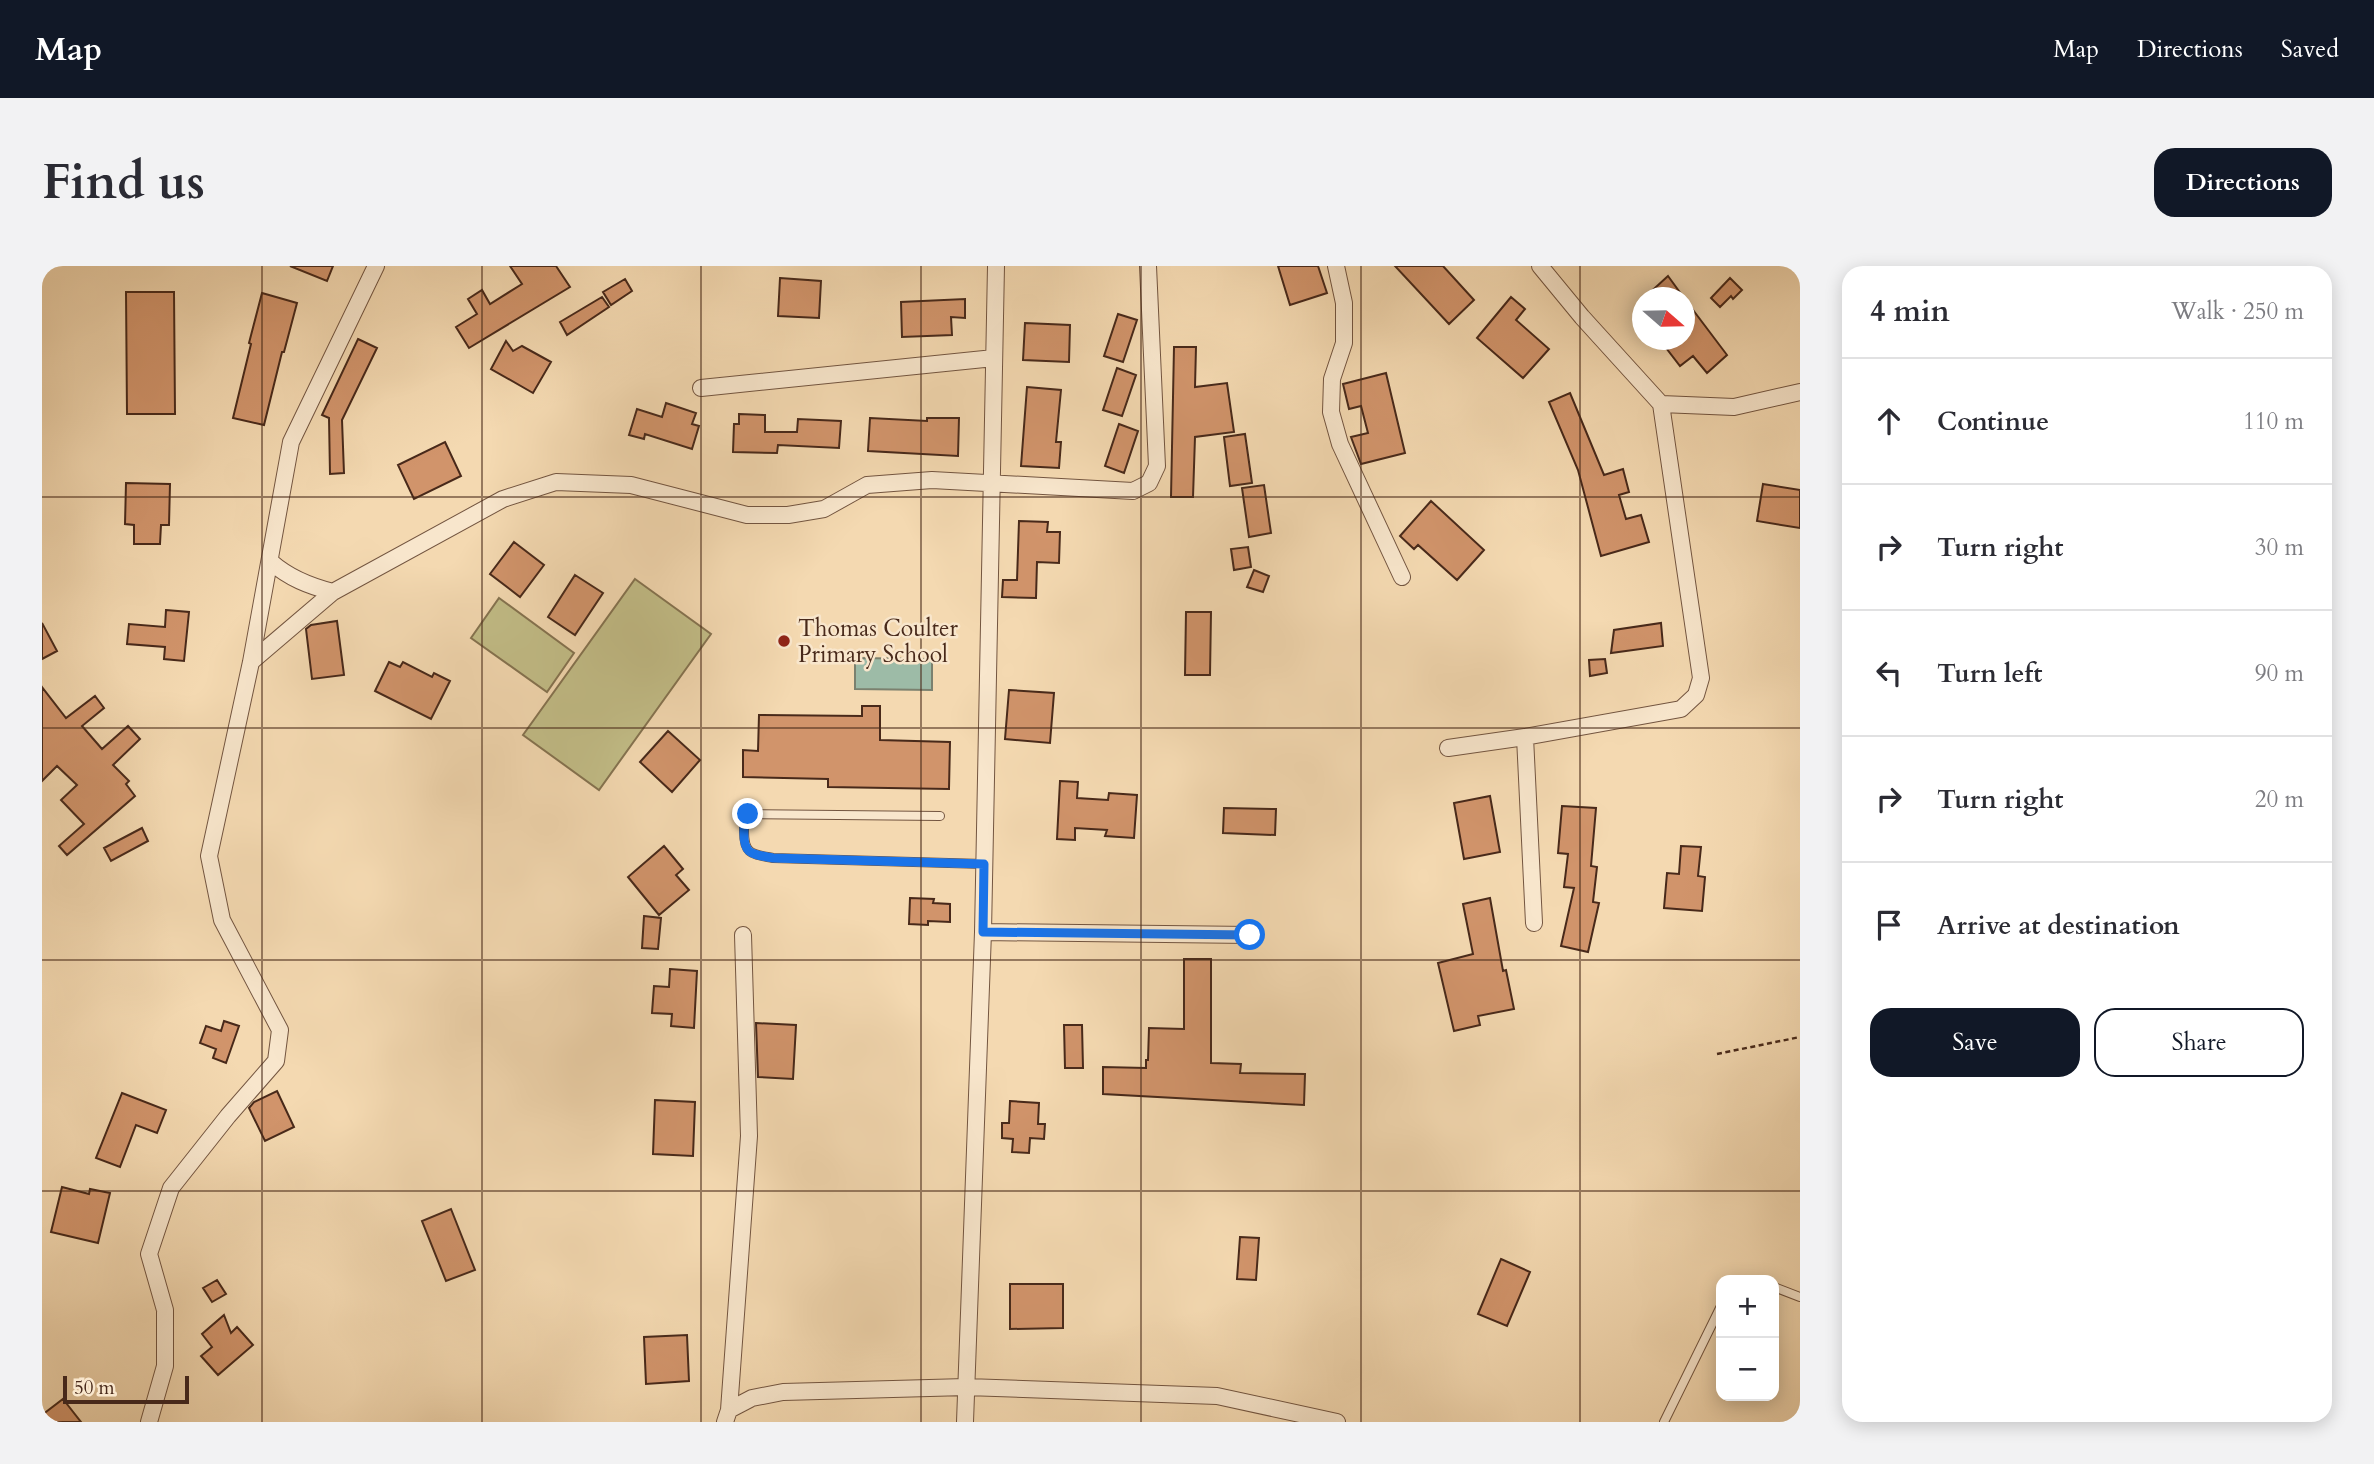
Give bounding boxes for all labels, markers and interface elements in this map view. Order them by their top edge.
text: Map [35,27,102,72]
text: Map [2053,33,2099,66]
text: Directions [2137,33,2243,66]
text: Saved [2281,33,2339,66]
button: Directions [2154,148,2332,217]
text: Find us [42,149,205,216]
north arrow [1632,287,1695,350]
text: 4 min [1870,291,1950,332]
text: Walk · 250 m [2171,296,2304,327]
icon: ahead [1870,402,1908,440]
text: Continue [1937,404,2049,439]
text: 110 m [2243,406,2304,437]
icon: right [1870,528,1908,566]
text: Turn right [1937,530,2064,565]
text: 30 m [2255,532,2304,563]
place label: Thomas Coulter Primary School [798,613,958,670]
marker: Thomas Coulter Primary School [776,633,792,649]
icon: left [1870,654,1908,692]
text: Turn left [1937,656,2042,691]
text: 90 m [2255,658,2304,689]
icon: right [1870,780,1908,818]
text: Turn right [1937,782,2064,817]
text: 20 m [2255,784,2304,815]
route end [732,798,763,829]
icon: arrive [1870,906,1908,944]
text: Arrive at destination [1937,908,2180,943]
route start [1234,919,1265,950]
button: Save [1870,1008,2080,1077]
button: Share [2094,1008,2304,1077]
map controls [1716,1275,1779,1401]
button: + [1716,1275,1779,1338]
button: − [1716,1338,1779,1401]
scale bar [63,1373,189,1405]
text: 50 m [74,1375,115,1401]

